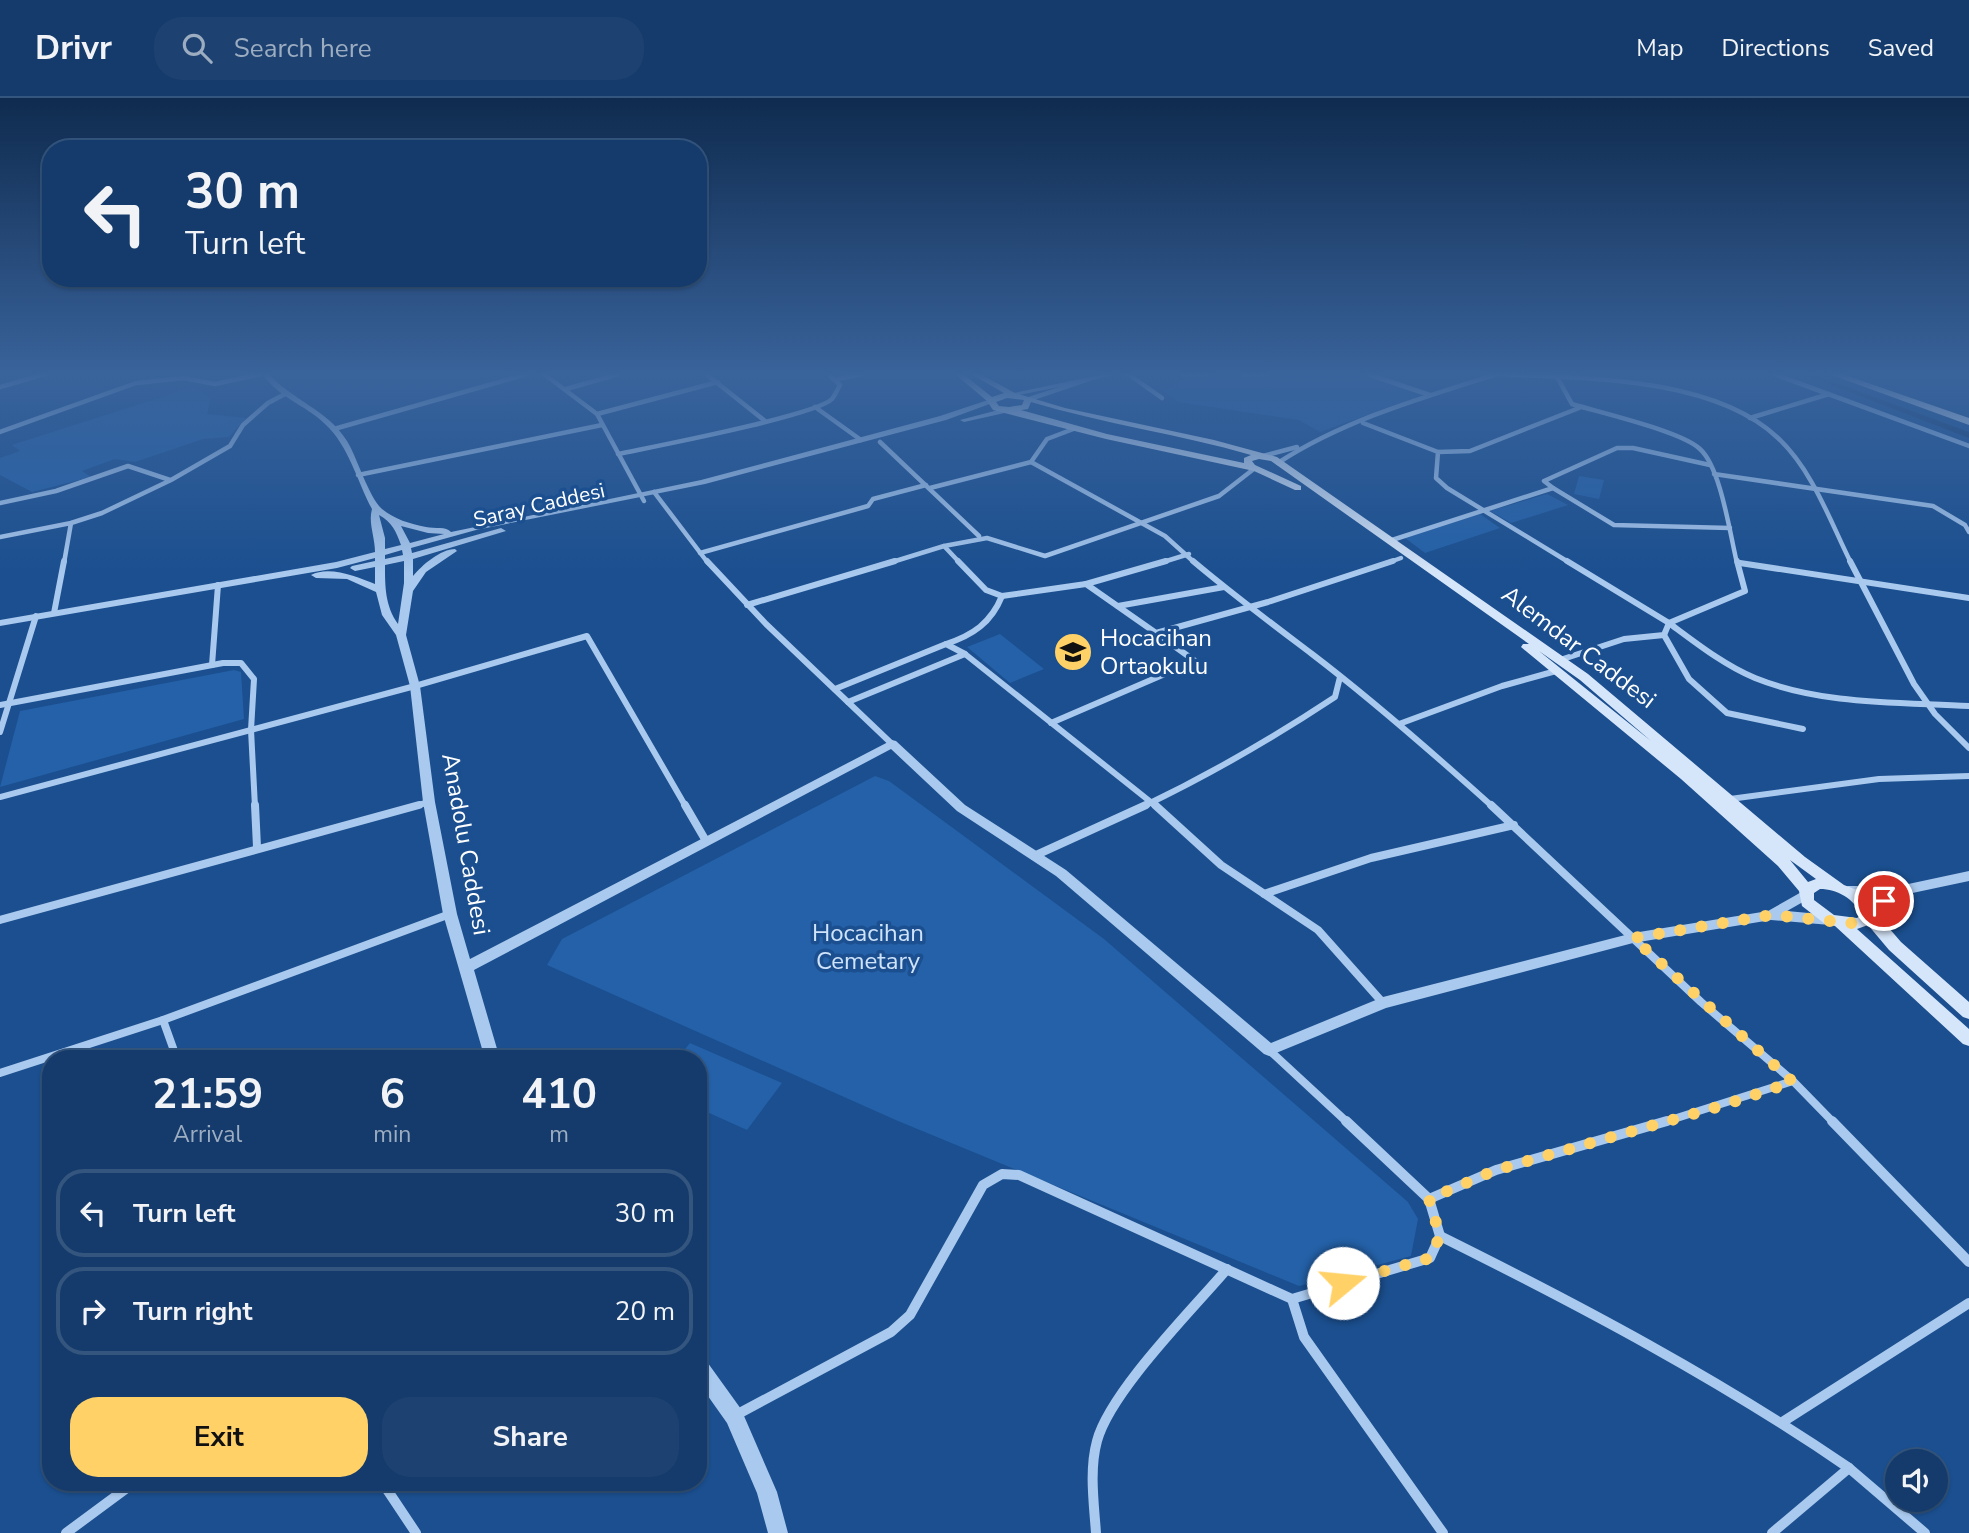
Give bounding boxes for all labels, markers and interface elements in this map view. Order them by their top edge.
search box [154,17,644,80]
text: Drivr [35,26,112,71]
icon: search [178,29,216,67]
text: Search here [234,31,372,66]
text: Map [1636,32,1683,64]
text: Directions [1721,32,1830,64]
text: Saved [1868,32,1934,64]
text: 30 m [185,158,300,225]
icon: left [70,168,161,259]
text: Turn left [185,222,305,265]
street label: Saray Caddesi [470,476,608,534]
street label: Alemdar Caddesi [1495,578,1663,716]
place label: Hocacihan Ortaokulu [1100,622,1212,682]
school or university icon: Hocacihan Ortaokulu [1052,631,1094,673]
street label: Anadolu Caddesi [434,750,498,938]
pin [1854,871,1914,931]
icon: arrive [1865,882,1903,920]
park label: Hocacihan Cemetary [812,917,924,977]
text: 21:59 [152,1066,263,1123]
text: 6 [380,1066,405,1123]
text: 410 [521,1066,597,1123]
text: Arrival [173,1119,242,1150]
text: min [373,1119,411,1150]
text: m [549,1119,569,1150]
icon: left [74,1194,112,1232]
text: Turn left [133,1196,236,1231]
text: 30 m [615,1196,675,1231]
position arrow [1306,1246,1380,1320]
icon: right [74,1292,112,1330]
text: Turn right [133,1294,252,1329]
text: 20 m [615,1294,675,1329]
button: Exit [70,1397,368,1477]
button: Share [382,1397,679,1477]
map controls [1885,1449,1948,1512]
button: sound [1885,1449,1948,1512]

